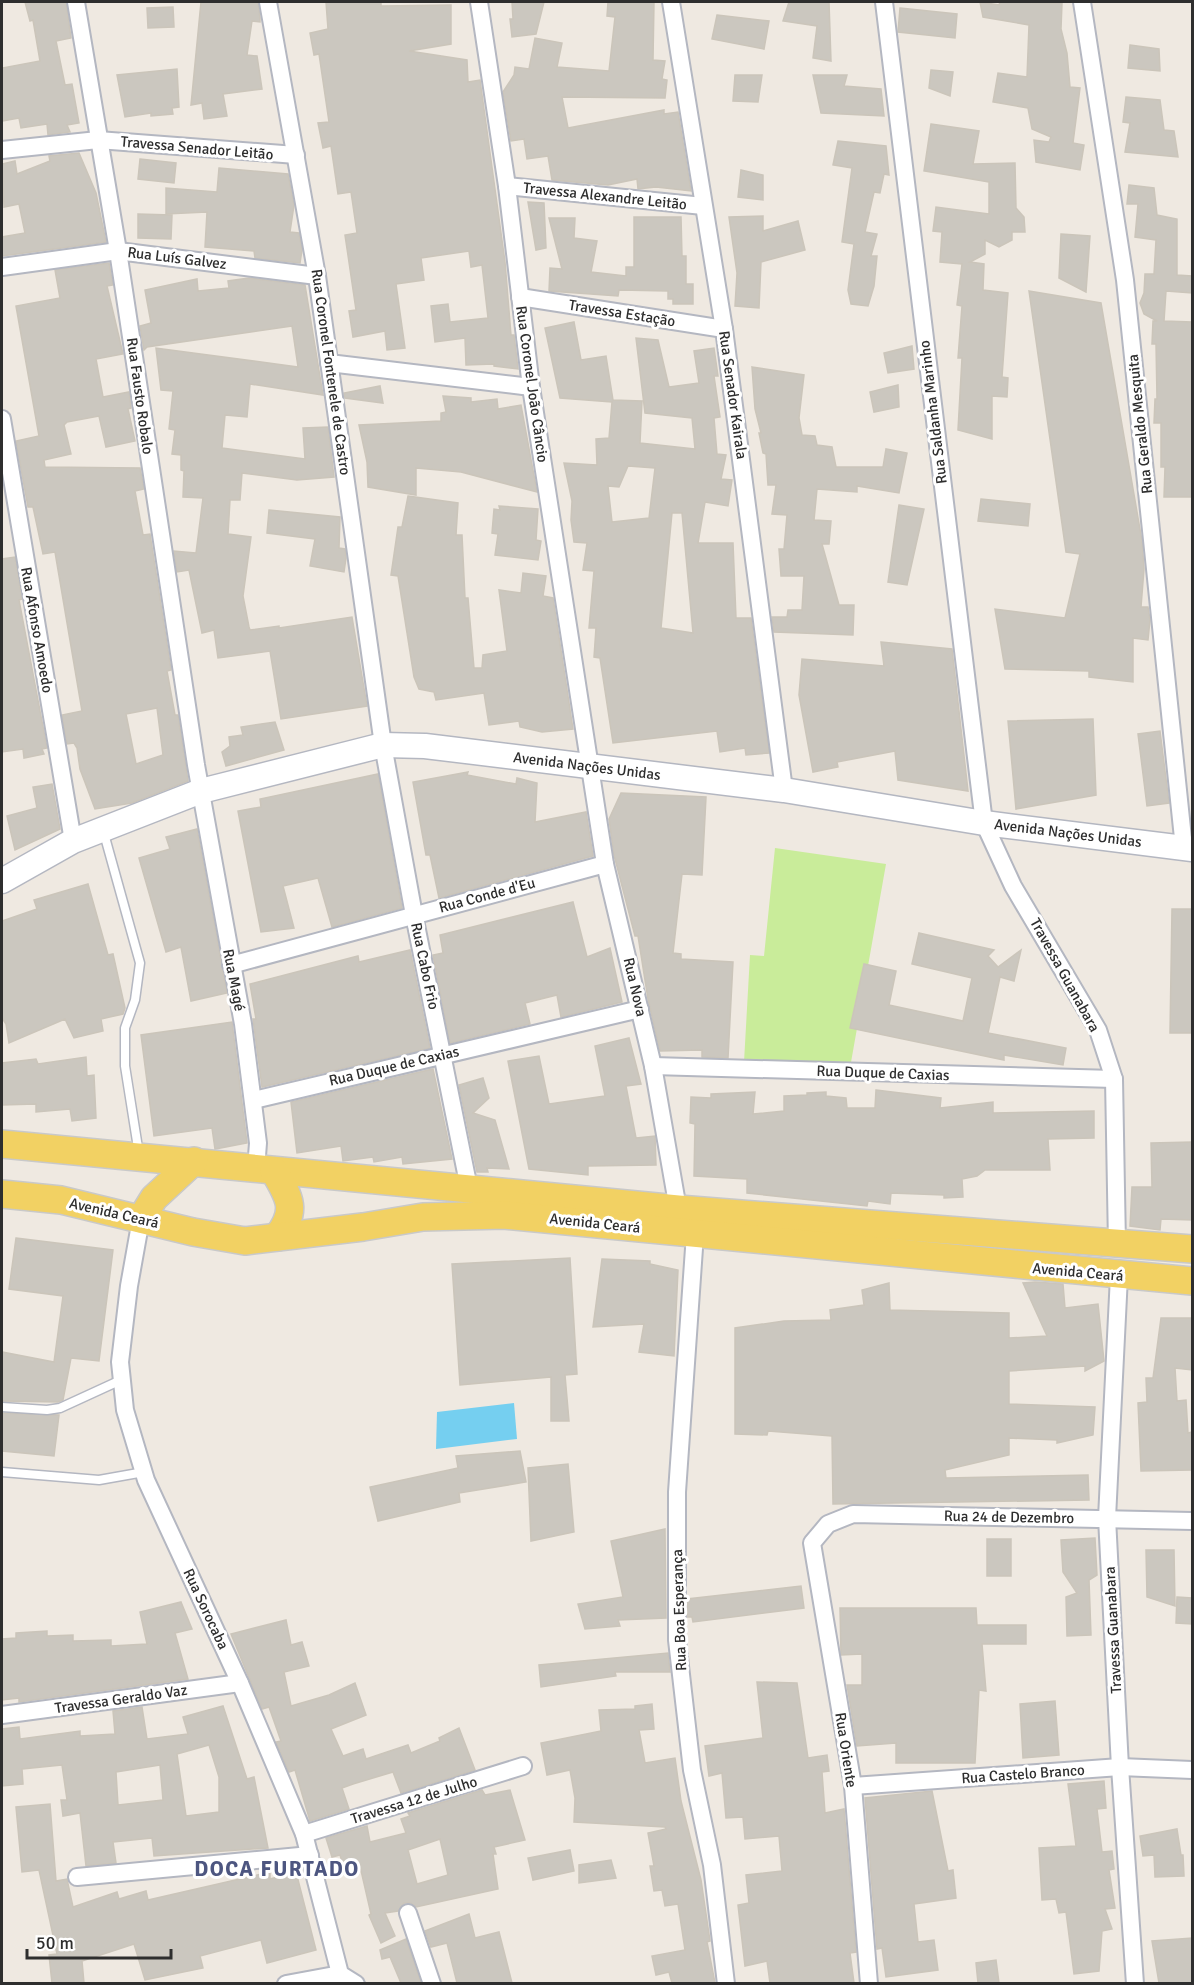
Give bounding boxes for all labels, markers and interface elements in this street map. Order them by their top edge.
street label: Travessa Senador Leitão [120,132,274,164]
street label: Travessa Alexandre Leitão [522,178,688,214]
street label: Rua Luís Galvez [126,243,228,273]
street label: Rua Coronel Fontenele de Castro [308,268,354,476]
street label: Travessa Estação [567,296,677,330]
street label: Rua Coronel João Câncio [512,305,552,464]
street label: Rua Senador Kairala [715,330,751,460]
street label: Rua Fausto Robalo [123,336,157,456]
street label: Rua Saldanha Marinho [915,339,951,485]
street label: Rua Geraldo Mesquita [1124,353,1156,495]
street label: Rua Afonso Amoedo [17,566,57,695]
street label: Avenida Nações Unidas [512,748,662,784]
street label: Avenida Nações Unidas [993,815,1143,851]
street label: Rua Conde d'Eu [437,873,537,917]
street label: Travessa Guanabara [1026,915,1104,1035]
street label: Rua Cabo Frio [407,921,443,1011]
street label: Rua Magé [219,947,249,1013]
street label: Rua Nova [619,956,651,1018]
street label: Rua Duque de Caxias [327,1042,461,1090]
street label: Rua Duque de Caxias [816,1062,950,1084]
street label: Avenida Ceará [68,1194,160,1232]
street label: Avenida Ceará [549,1209,641,1237]
street label: Avenida Ceará [1032,1259,1124,1285]
street label: Rua 24 de Dezembro [944,1507,1074,1527]
street label: Rua Boa Esperança [668,1549,690,1671]
street label: Rua Sorocaba [179,1566,233,1652]
street label: Travessa Guanabara [1101,1566,1125,1694]
street label: Travessa Geraldo Vaz [54,1681,189,1717]
street label: Rua Oriente [831,1711,861,1789]
street label: Rua Castelo Branco [961,1761,1086,1787]
street label: Travessa 12 de Julho [349,1772,480,1828]
district label: DOCA FURTADO [194,1856,360,1882]
scale bar [27,1922,171,1960]
text: 50 m [36,1932,74,1954]

